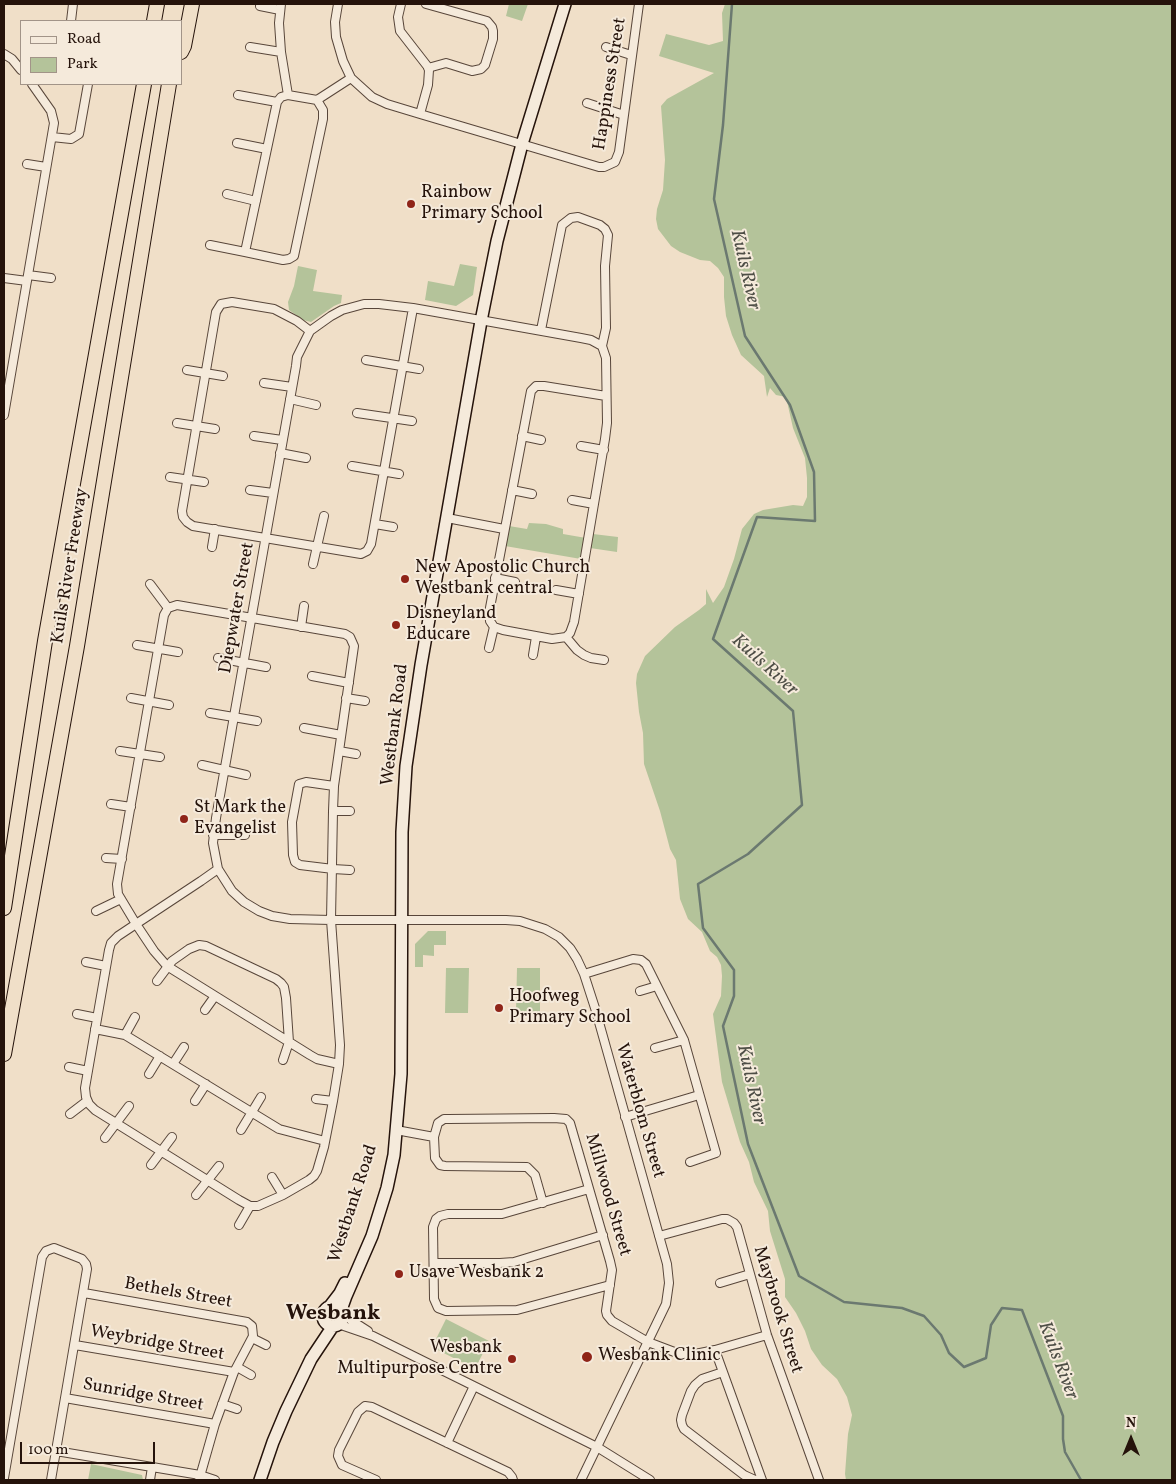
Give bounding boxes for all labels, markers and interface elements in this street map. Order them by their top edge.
street label: Happiness Street [590,16,632,152]
legend [20,20,182,85]
text: Road [67,29,101,50]
text: Park [67,54,98,75]
place label: Rainbow Primary School [421,183,543,225]
marker: Rainbow Primary School [405,198,417,210]
water label: Kuils River [724,228,764,312]
street label: Kuils River Freeway [48,487,94,645]
street label: Diepwater Street [216,541,260,675]
place label: New Apostolic Church Westbank central [415,558,590,600]
marker: New Apostolic Church Westbank central [399,573,411,585]
place label: Disneyland Educare [406,604,496,646]
marker: Disneyland Educare [390,619,402,631]
water label: Kuils River [726,630,802,702]
street label: Westbank Road [378,663,414,787]
place label: St Mark the Evangelist [194,798,286,841]
marker: St Mark the Evangelist [178,813,190,825]
place label: Hoofweg Primary School [509,987,631,1030]
marker: Hoofweg Primary School [493,1002,505,1014]
street label: Waterblom Street [609,1041,669,1181]
water label: Kuils River [730,1043,770,1127]
street label: Millwood Street [579,1131,635,1259]
street label: Westbank Road [325,1142,383,1266]
street label: Maybrook Street [747,1244,807,1376]
place label: Usave Wesbank 2 [409,1263,544,1285]
marker: Usave Wesbank 2 [393,1268,405,1280]
street label: Bethels Street [122,1274,234,1314]
district label: Wesbank [286,1302,380,1328]
water label: Kuils River [1032,1319,1082,1403]
street label: Weybridge Street [88,1322,226,1366]
place label: Wesbank Multipurpose Centre [337,1338,502,1380]
place label: Wesbank Clinic [598,1346,721,1368]
marker: Wesbank Clinic [580,1350,594,1364]
marker: Wesbank Multipurpose Centre [506,1353,518,1365]
street label: Sunridge Street [81,1375,205,1417]
north arrow [1106,1414,1156,1464]
text: N [1126,1414,1136,1433]
scale bar [22,1432,158,1464]
text: 100 m [28,1440,68,1461]

